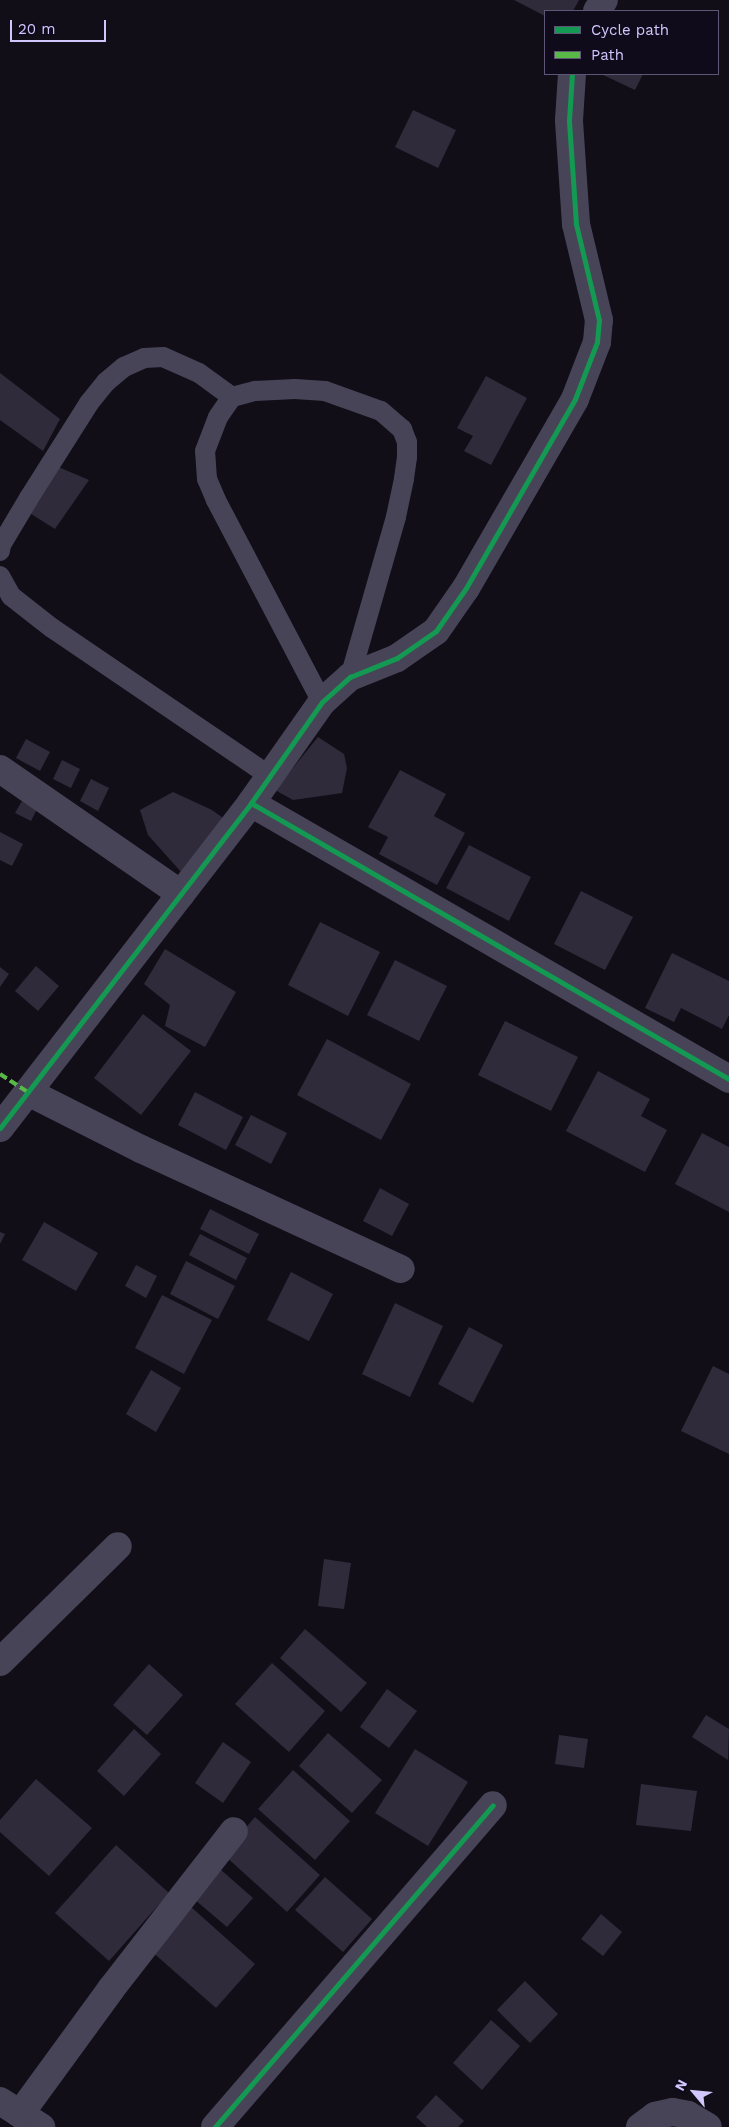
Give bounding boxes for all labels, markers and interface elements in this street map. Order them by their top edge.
scale bar [12,10,109,42]
legend [544,10,719,75]
text: 20 m [18,20,56,38]
text: Cycle path [591,21,669,39]
text: Path [591,46,624,64]
north arrow [669,2067,719,2117]
text: N [671,2077,690,2093]

